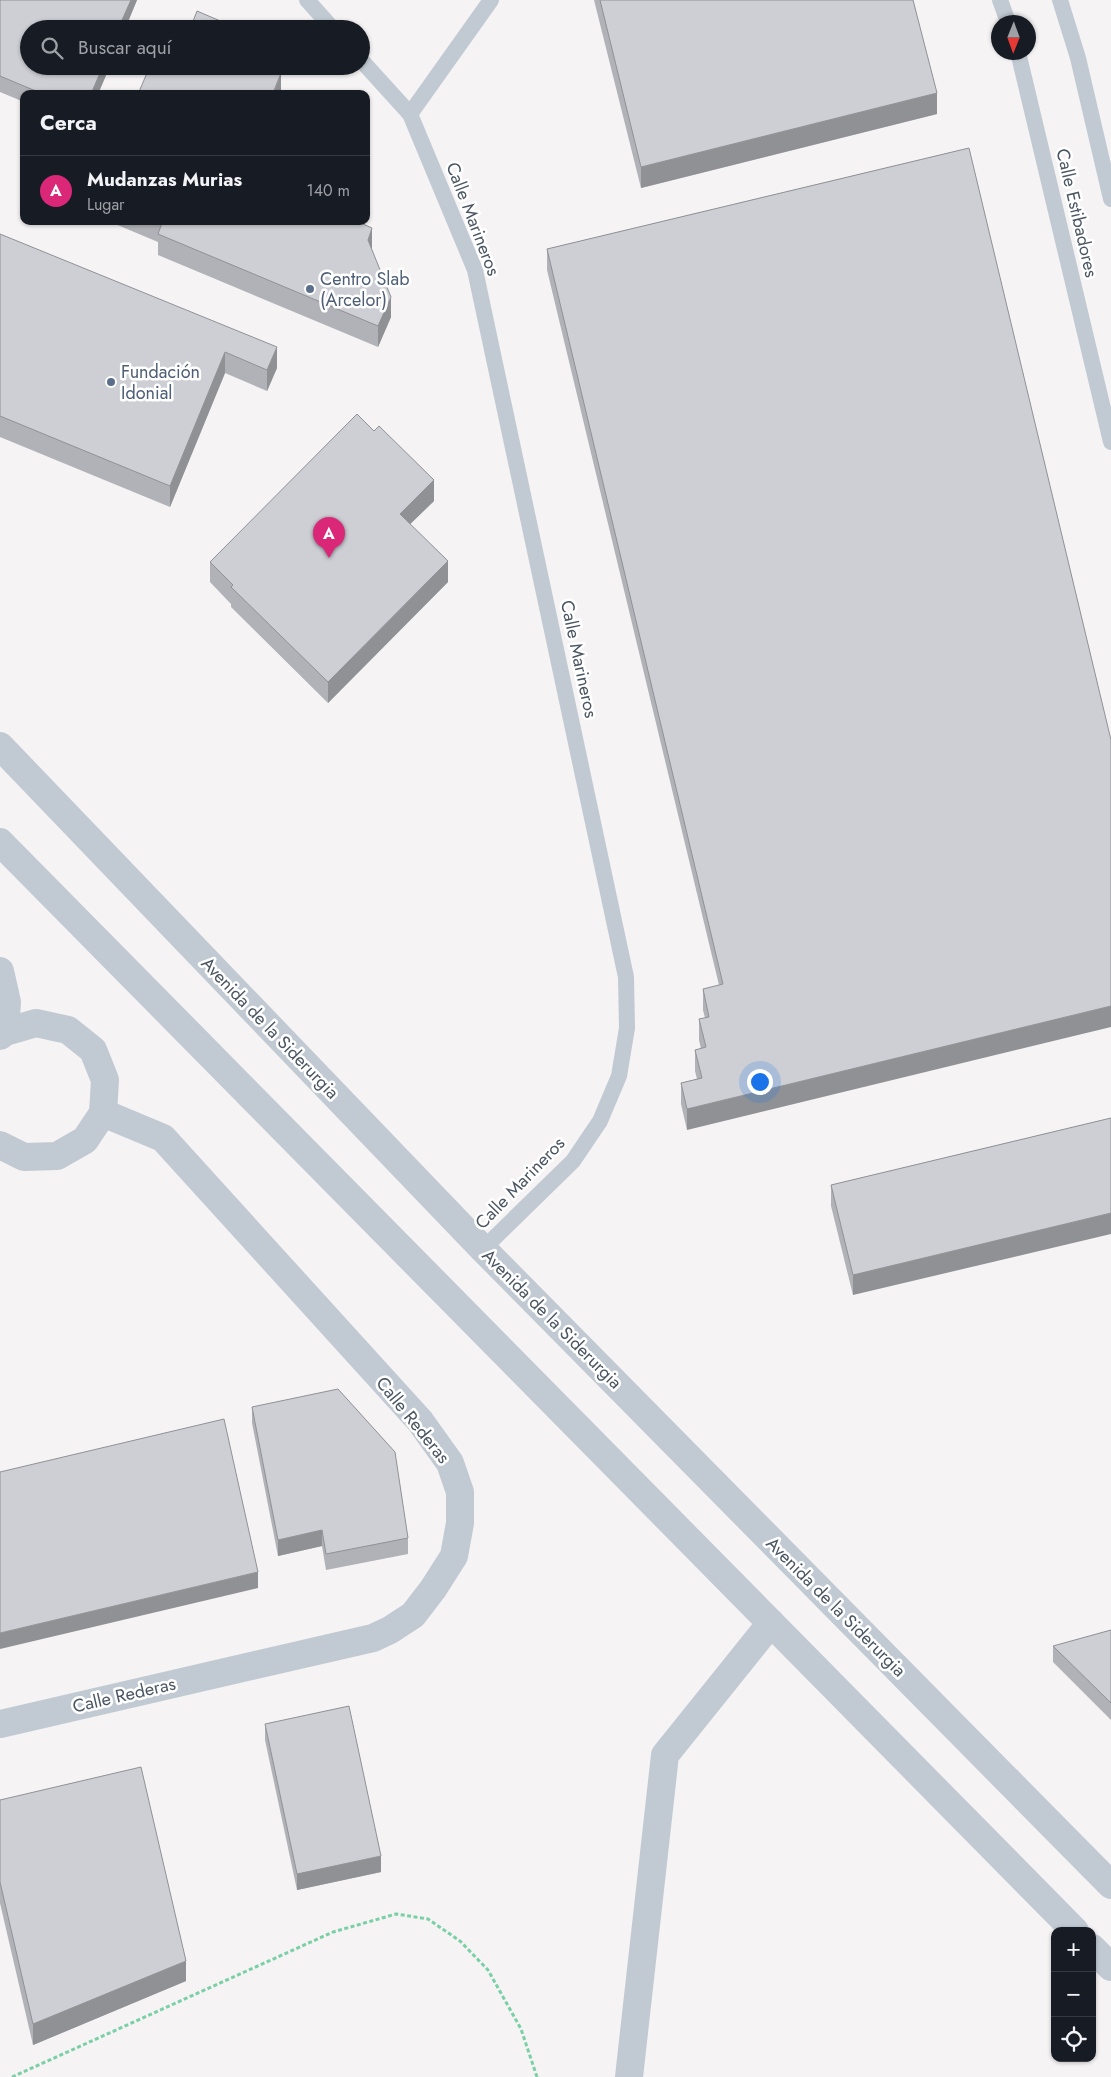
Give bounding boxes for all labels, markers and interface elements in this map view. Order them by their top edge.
north arrow [991,15,1036,60]
search box [20,20,370,75]
icon: search [38,34,66,62]
text: Buscar aquí [78,34,172,61]
text: Cerca [40,108,97,138]
street label: Calle Estibadores [1050,146,1104,280]
street label: Calle Marineros [439,158,507,280]
text: Mudanzas Murias [87,166,242,193]
text: A [50,179,62,202]
text: 140 m [307,179,350,202]
text: Lugar [87,193,125,216]
place label: Centro Slab (Arcelor) [320,266,409,313]
marker: Centro Slab (Arcelor) [304,283,316,295]
place label: Fundación Idonial [121,359,200,406]
marker: Fundación Idonial [105,376,117,388]
pin: A [313,517,345,558]
street label: Calle Marineros [554,598,604,720]
street label: Avenida de la Siderurgia [195,951,345,1105]
your location [747,1069,773,1095]
street label: Calle Marineros [469,1131,571,1235]
street label: Avenida de la Siderurgia [476,1243,628,1395]
street label: Calle Rederas [370,1371,456,1469]
street label: Avenida de la Siderurgia [760,1531,912,1683]
street label: Calle Rederas [70,1671,178,1719]
map controls [1051,1927,1096,2062]
button: + [1051,1927,1096,1972]
button: − [1051,1972,1096,2017]
button: locate [1051,2017,1096,2062]

